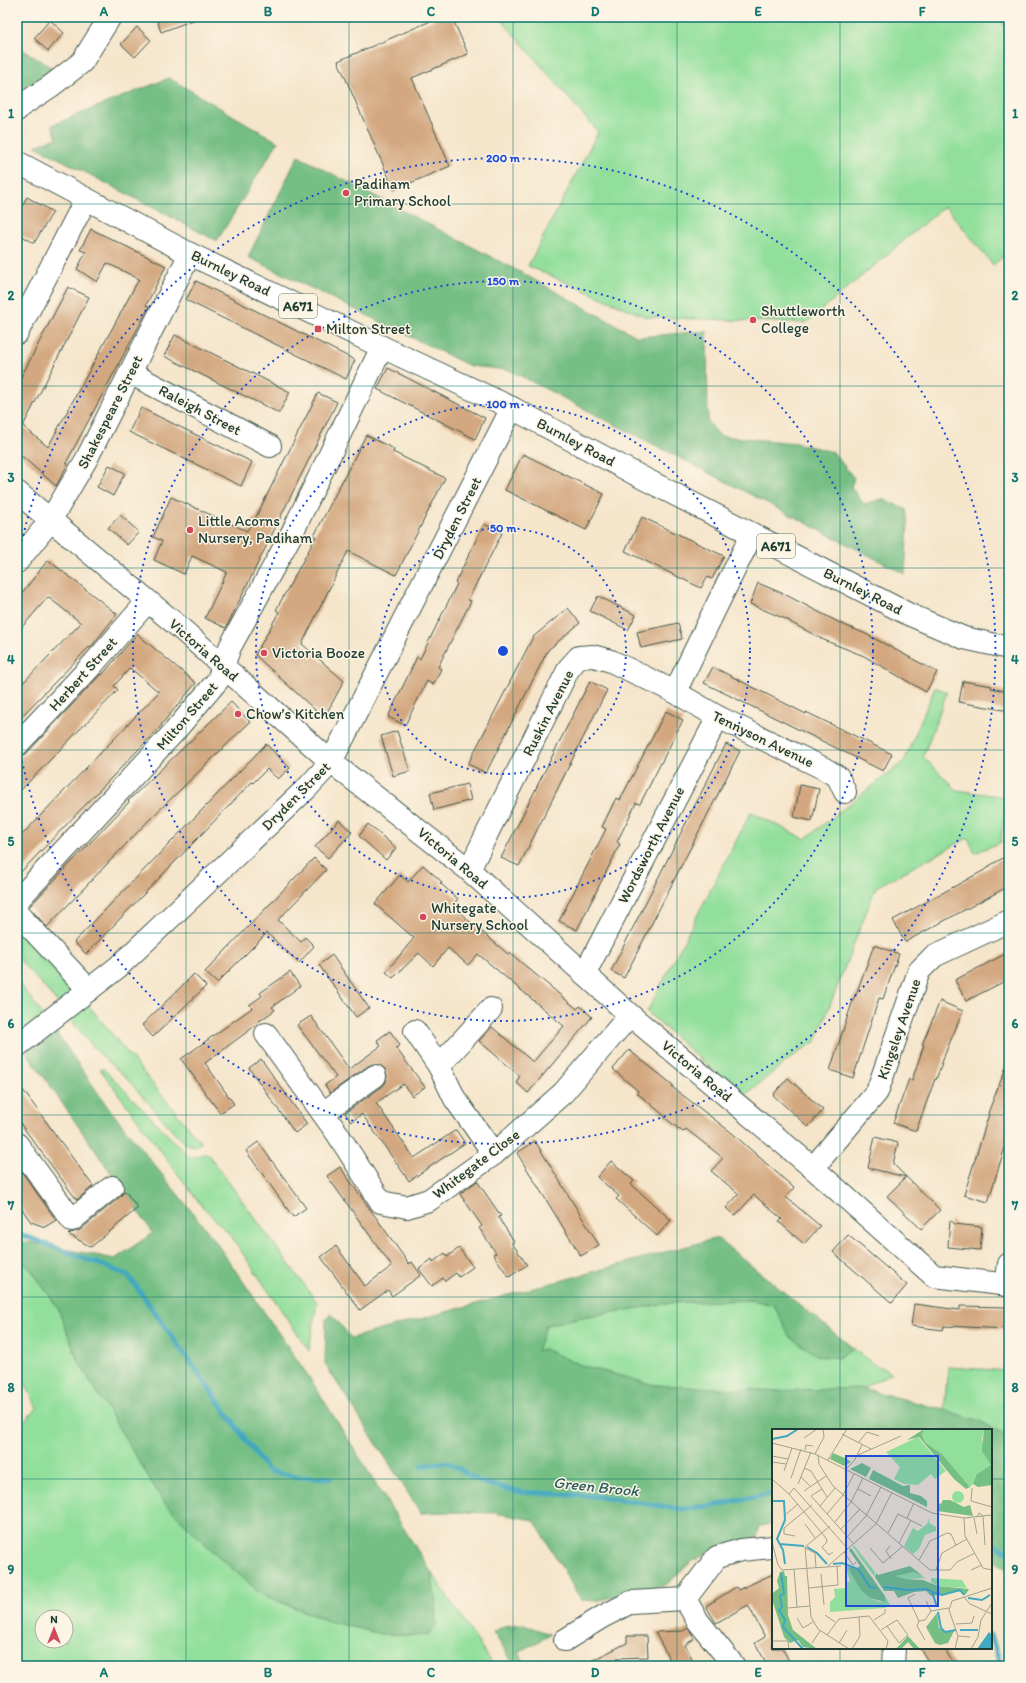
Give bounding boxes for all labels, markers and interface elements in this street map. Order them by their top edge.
text: A [99,4,109,19]
text: B [264,4,273,19]
text: C [427,4,436,19]
text: D [591,4,600,19]
text: E [754,4,762,19]
text: F [919,4,926,19]
text: 1 [8,106,14,121]
text: 1 [1012,106,1018,121]
text: 200 m [486,151,521,165]
place label: Padiham Primary School [354,175,452,210]
marker: Padiham Primary School [341,188,351,198]
street label: Burnley Road [188,246,274,300]
text: 150 m [487,274,520,288]
text: 2 [8,288,15,303]
text: 2 [1012,288,1019,303]
road number: A671 [279,294,317,318]
place label: Shuttleworth College [761,302,845,337]
marker: Shuttleworth College [748,315,758,325]
place label: Milton Street [326,320,411,338]
marker: Milton Street [313,324,323,334]
street label: Shakespeare Street [74,352,147,472]
street label: Raleigh Street [156,381,245,439]
text: 100 m [486,397,520,411]
street label: Burnley Road [534,414,618,470]
text: 3 [7,470,15,485]
text: 3 [1011,470,1019,485]
street label: Dryden Street [429,473,486,562]
place label: Little Acorns Nursery, Padiham [198,512,313,547]
text: 50 m [490,521,517,535]
marker: Little Acorns Nursery, Padiham [185,525,195,535]
road number: A671 [757,534,795,558]
street label: Burnley Road [820,563,906,619]
street label: Victoria Road [165,615,243,686]
street label: Herbert Street [45,633,121,715]
place label: Victoria Booze [272,644,365,662]
centre of rings [496,644,510,658]
marker: Victoria Booze [259,648,269,658]
text: 4 [7,652,15,667]
text: 4 [1011,652,1019,667]
street label: Ruskin Avenue [519,667,577,759]
street label: Milton Street [152,678,222,754]
place label: Chow’s Kitchen [246,705,345,723]
street label: Tennyson Avenue [709,707,817,771]
marker: Chow’s Kitchen [233,709,243,719]
street label: Dryden Street [258,758,334,834]
street label: Wordsworth Avenue [614,783,688,907]
street label: Victoria Road [414,823,493,893]
text: 5 [8,834,15,849]
text: 5 [1012,834,1019,849]
place label: Whitegate Nursery School [431,899,529,934]
marker: Whitegate Nursery School [418,912,428,922]
street label: Kingsley Avenue [873,976,925,1082]
text: 6 [8,1016,15,1031]
text: 6 [1012,1016,1019,1031]
street label: Victoria Road [658,1036,737,1106]
street label: Whitegate Close [429,1125,523,1203]
text: 7 [7,1198,15,1213]
text: 7 [1011,1198,1019,1213]
text: 8 [7,1380,15,1395]
text: 8 [1011,1380,1019,1395]
inset map [772,1429,992,1649]
water label: Green Brook [552,1473,640,1501]
text: 9 [8,1562,15,1577]
text: 9 [1012,1562,1019,1577]
north arrow [34,1609,74,1649]
text: N [50,1613,58,1626]
text: A [99,1665,109,1680]
text: B [264,1665,273,1680]
text: C [427,1665,436,1680]
text: D [591,1665,600,1680]
text: E [754,1665,762,1680]
text: F [919,1665,926,1680]

